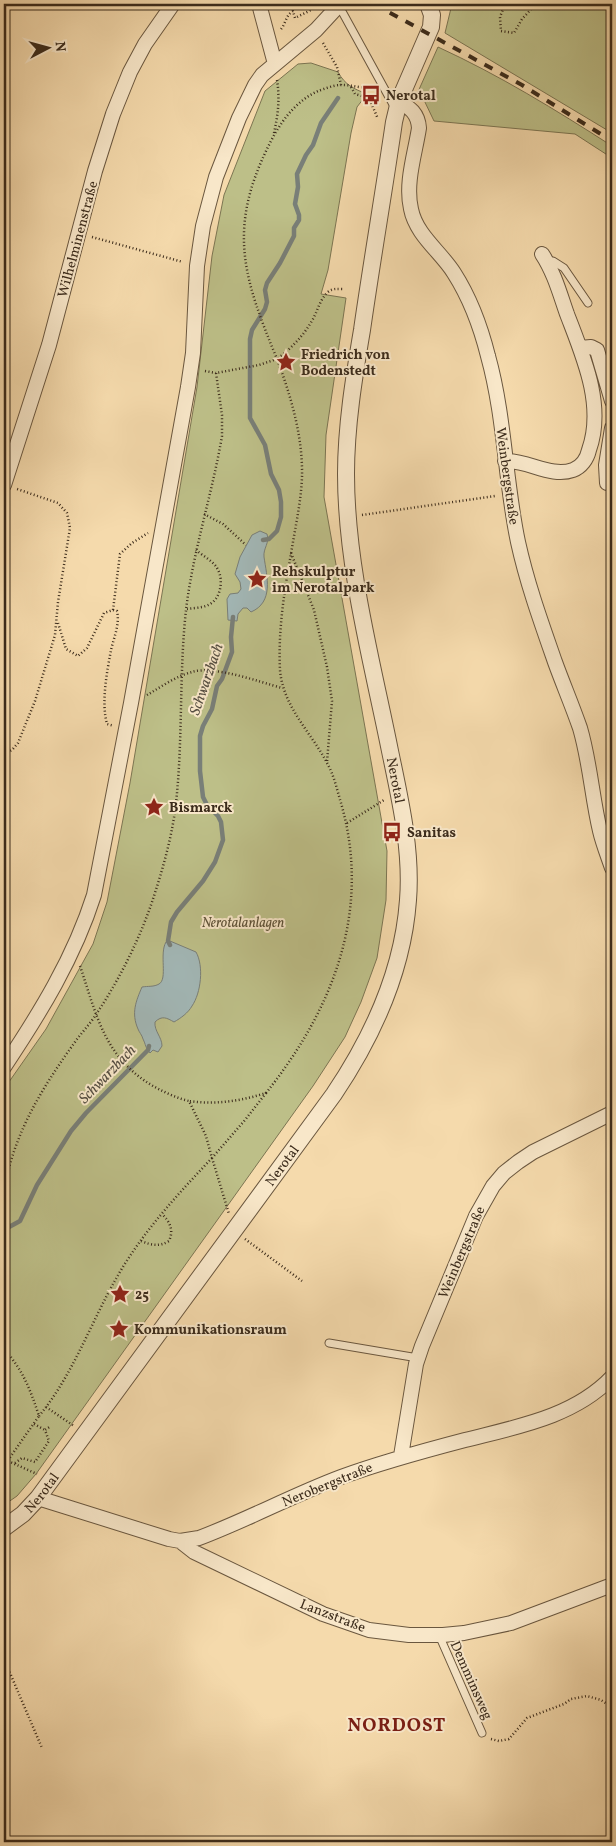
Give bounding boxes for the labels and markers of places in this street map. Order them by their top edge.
bus stop icon: Nerotal [360,84,382,106]
place label: Nerotal [386,87,436,106]
place label: Friedrich von Bodenstedt [301,346,390,381]
place icon: Friedrich von Bodenstedt [275,351,297,373]
place label: Rehskulptur im Nerotalpark [272,563,375,598]
place icon: Rehskulptur im Nerotalpark [246,568,268,590]
place icon: Bismarck [143,796,165,818]
place label: Bismarck [169,799,233,818]
bus stop icon: Sanitas [381,821,403,843]
place label: Sanitas [407,824,456,843]
place icon: 25 [109,1283,131,1305]
place label: 25 [135,1286,149,1305]
place icon: Kommunikationsraum [108,1318,130,1340]
place label: Kommunikationsraum [134,1321,287,1340]

